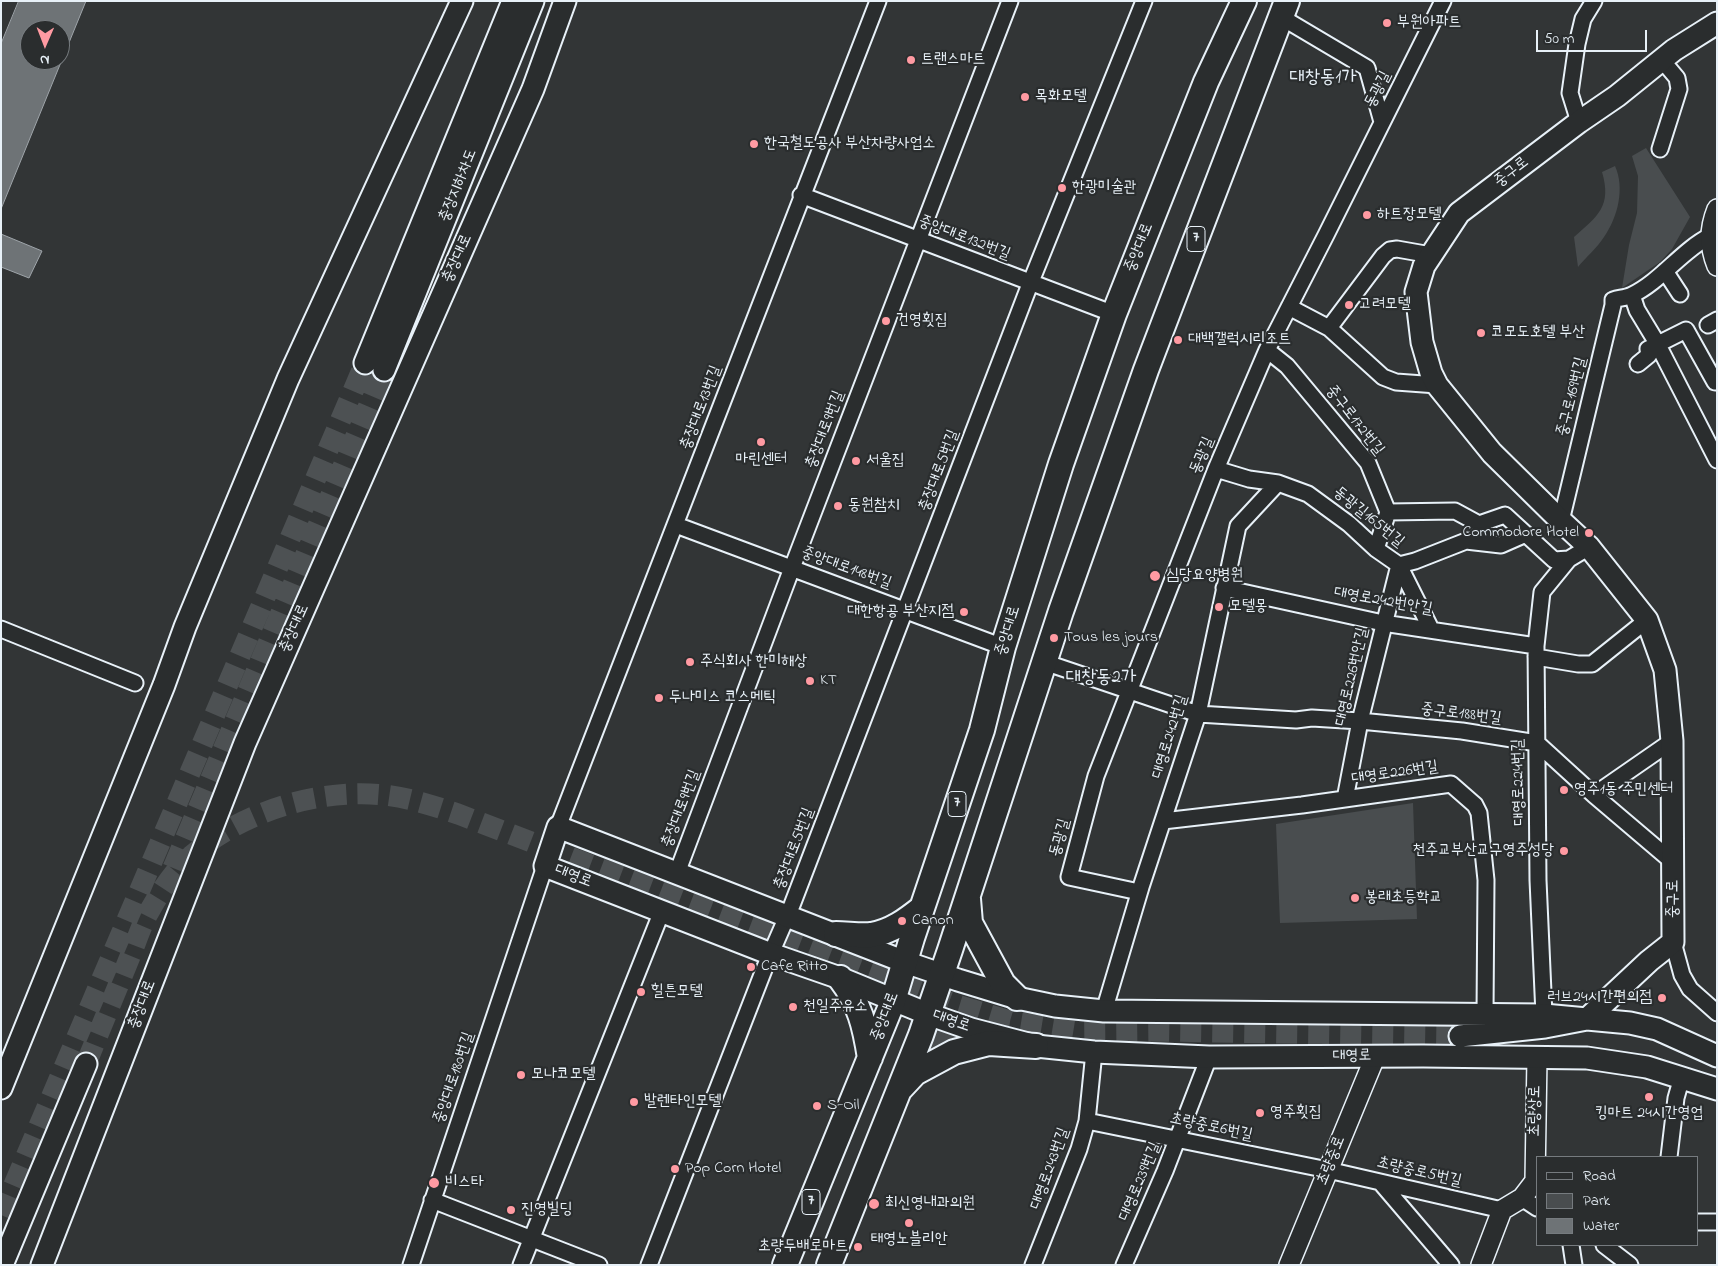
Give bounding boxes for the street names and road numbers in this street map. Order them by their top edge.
street label: 동광길 [1362,68,1396,112]
street label: 충장지하차도 [436,147,482,225]
street label: 중구로 [1491,154,1533,192]
street label: 중앙대로132번길 [915,213,1013,265]
street label: 중앙대로 [1121,221,1159,275]
road number: 7 [1187,226,1205,252]
street label: 충장대로 [439,232,477,286]
street label: 중구로169번길 [1554,355,1592,439]
street label: 충장대로13번길 [677,363,727,453]
street label: 중구로172번길 [1321,382,1387,460]
street label: 충장대로9번길 [802,388,850,472]
street label: 충장대로5번길 [916,427,964,515]
street label: 동광길 [1187,434,1219,478]
street label: 동광길165번길 [1329,484,1407,552]
street label: 중앙대로148번길 [798,544,894,594]
street label: 대영로242번안길 [1332,584,1434,620]
street label: 충장대로 [276,602,314,656]
street label: 중앙대로 [992,604,1026,658]
street label: 대영로226번안길 [1332,626,1374,728]
street label: 대영로242번길 [1149,693,1193,781]
street label: 중구로188번길 [1419,701,1503,729]
street label: 대영로224번길 [1510,738,1530,826]
street label: 대영로226번길 [1350,758,1440,790]
street label: 충장대로9번길 [658,767,706,851]
road number: 7 [948,792,966,816]
street label: 충장대로5번길 [771,805,819,893]
street label: 동광길 [1047,817,1075,859]
street label: 대영로 [552,861,594,893]
street label: 중구로 [1664,880,1684,918]
street label: 충장대로 [125,978,161,1032]
street label: 중앙대로 [868,990,904,1044]
street label: 대영로 [930,1007,972,1037]
street label: 중앙대로180번길 [430,1030,480,1126]
street label: 대영로 [1333,1047,1371,1067]
street label: 초량상로 [1526,1085,1546,1137]
street label: 초량중로6번길 [1168,1110,1254,1146]
street label: 대영로243번길 [1027,1126,1075,1212]
street label: 초량중로 [1313,1134,1351,1188]
street label: 대영로239번길 [1116,1140,1166,1224]
street label: 초량중로5번길 [1375,1154,1463,1192]
road number: 7 [802,1190,820,1214]

